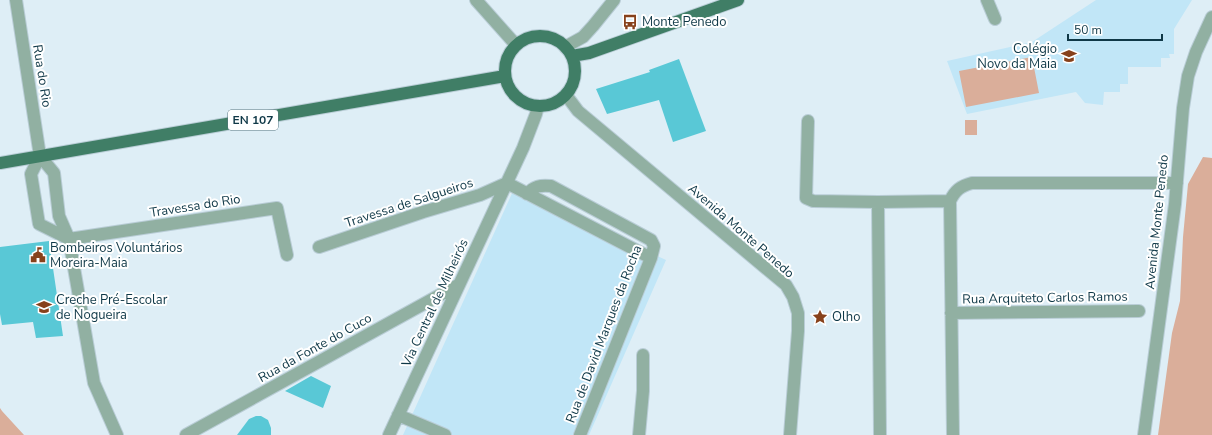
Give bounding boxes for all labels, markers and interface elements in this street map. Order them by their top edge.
bus stop icon: Monte Penedo [621,13,639,31]
place label: Monte Penedo [642,13,726,31]
scale bar [1068,16,1162,42]
text: 50 m [1074,22,1102,38]
place label: Colégio Novo da Maia [977,40,1057,73]
street label: Rua do Rio [28,43,56,109]
school or university icon: Colégio Novo da Maia [1060,47,1078,65]
road number: EN 107 [228,110,278,130]
street label: Avenida Monte Penedo [1141,154,1173,290]
street label: Travessa de Salgueiros [343,174,475,232]
street label: Avenida Monte Penedo [684,180,798,282]
street label: Travessa do Rio [148,190,242,222]
street label: Via Central de Milheirós [397,236,473,371]
place label: Bombeiros Voluntários Moreira-Maia [50,239,183,272]
street label: Rua de David Marques da Rocha [562,243,646,425]
public building icon: Bombeiros Voluntários Moreira-Maia [29,246,47,264]
street label: Rua Arquiteto Carlos Ramos [962,288,1128,308]
place label: Creche Pré-Escolar de Nogueira [56,291,168,324]
school or university icon: Creche Pré-Escolar de Nogueira [35,298,53,316]
place icon: Olho [811,308,829,326]
place label: Olho [832,308,860,326]
street label: Rua da Fonte do Cuco [255,309,375,387]

